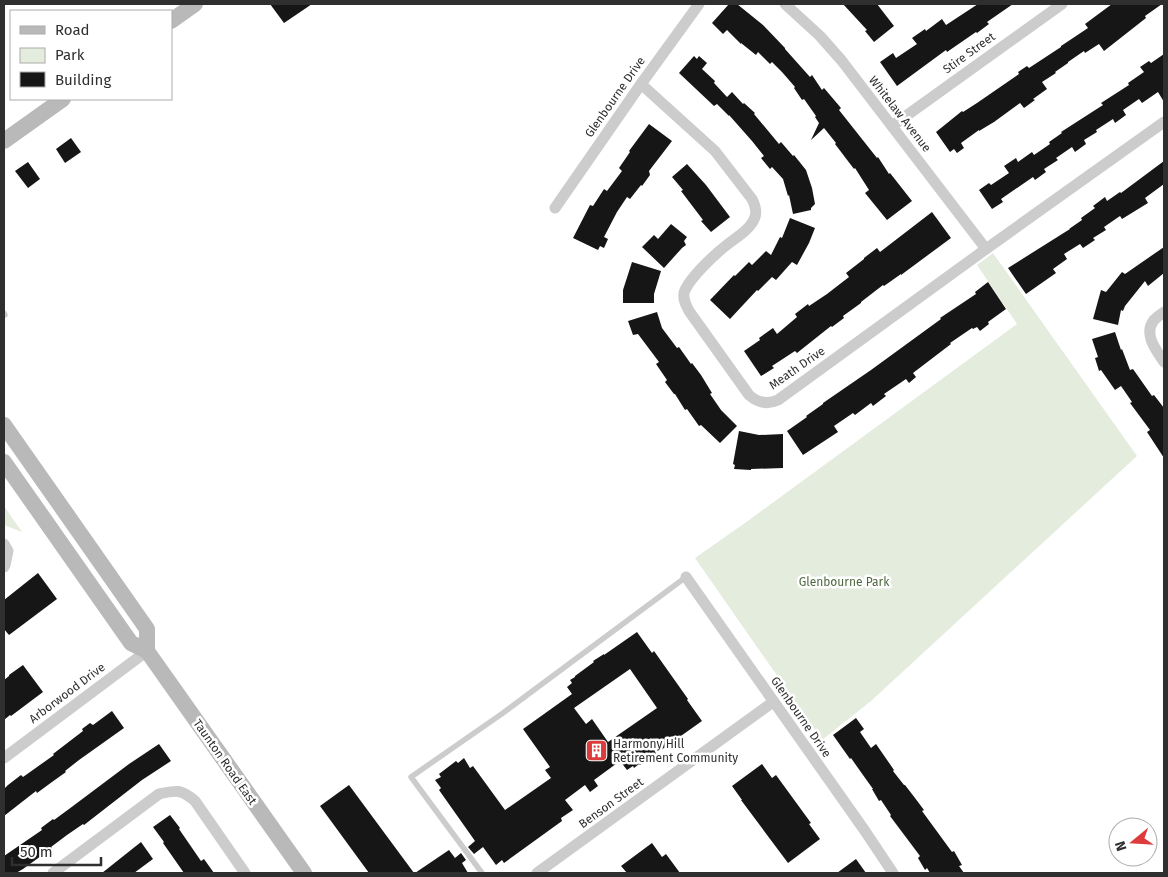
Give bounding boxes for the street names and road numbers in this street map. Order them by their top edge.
street label: Stire Street [940,29,998,77]
street label: Glenbourne Drive [582,54,648,140]
street label: Whitelaw Avenue [866,73,934,155]
street label: Meath Drive [766,344,828,392]
street label: Arborwood Drive [26,660,108,726]
street label: Glenbourne Drive [768,674,834,760]
street label: Taunton Road East [190,717,260,808]
street label: Benson Street [576,775,646,831]

